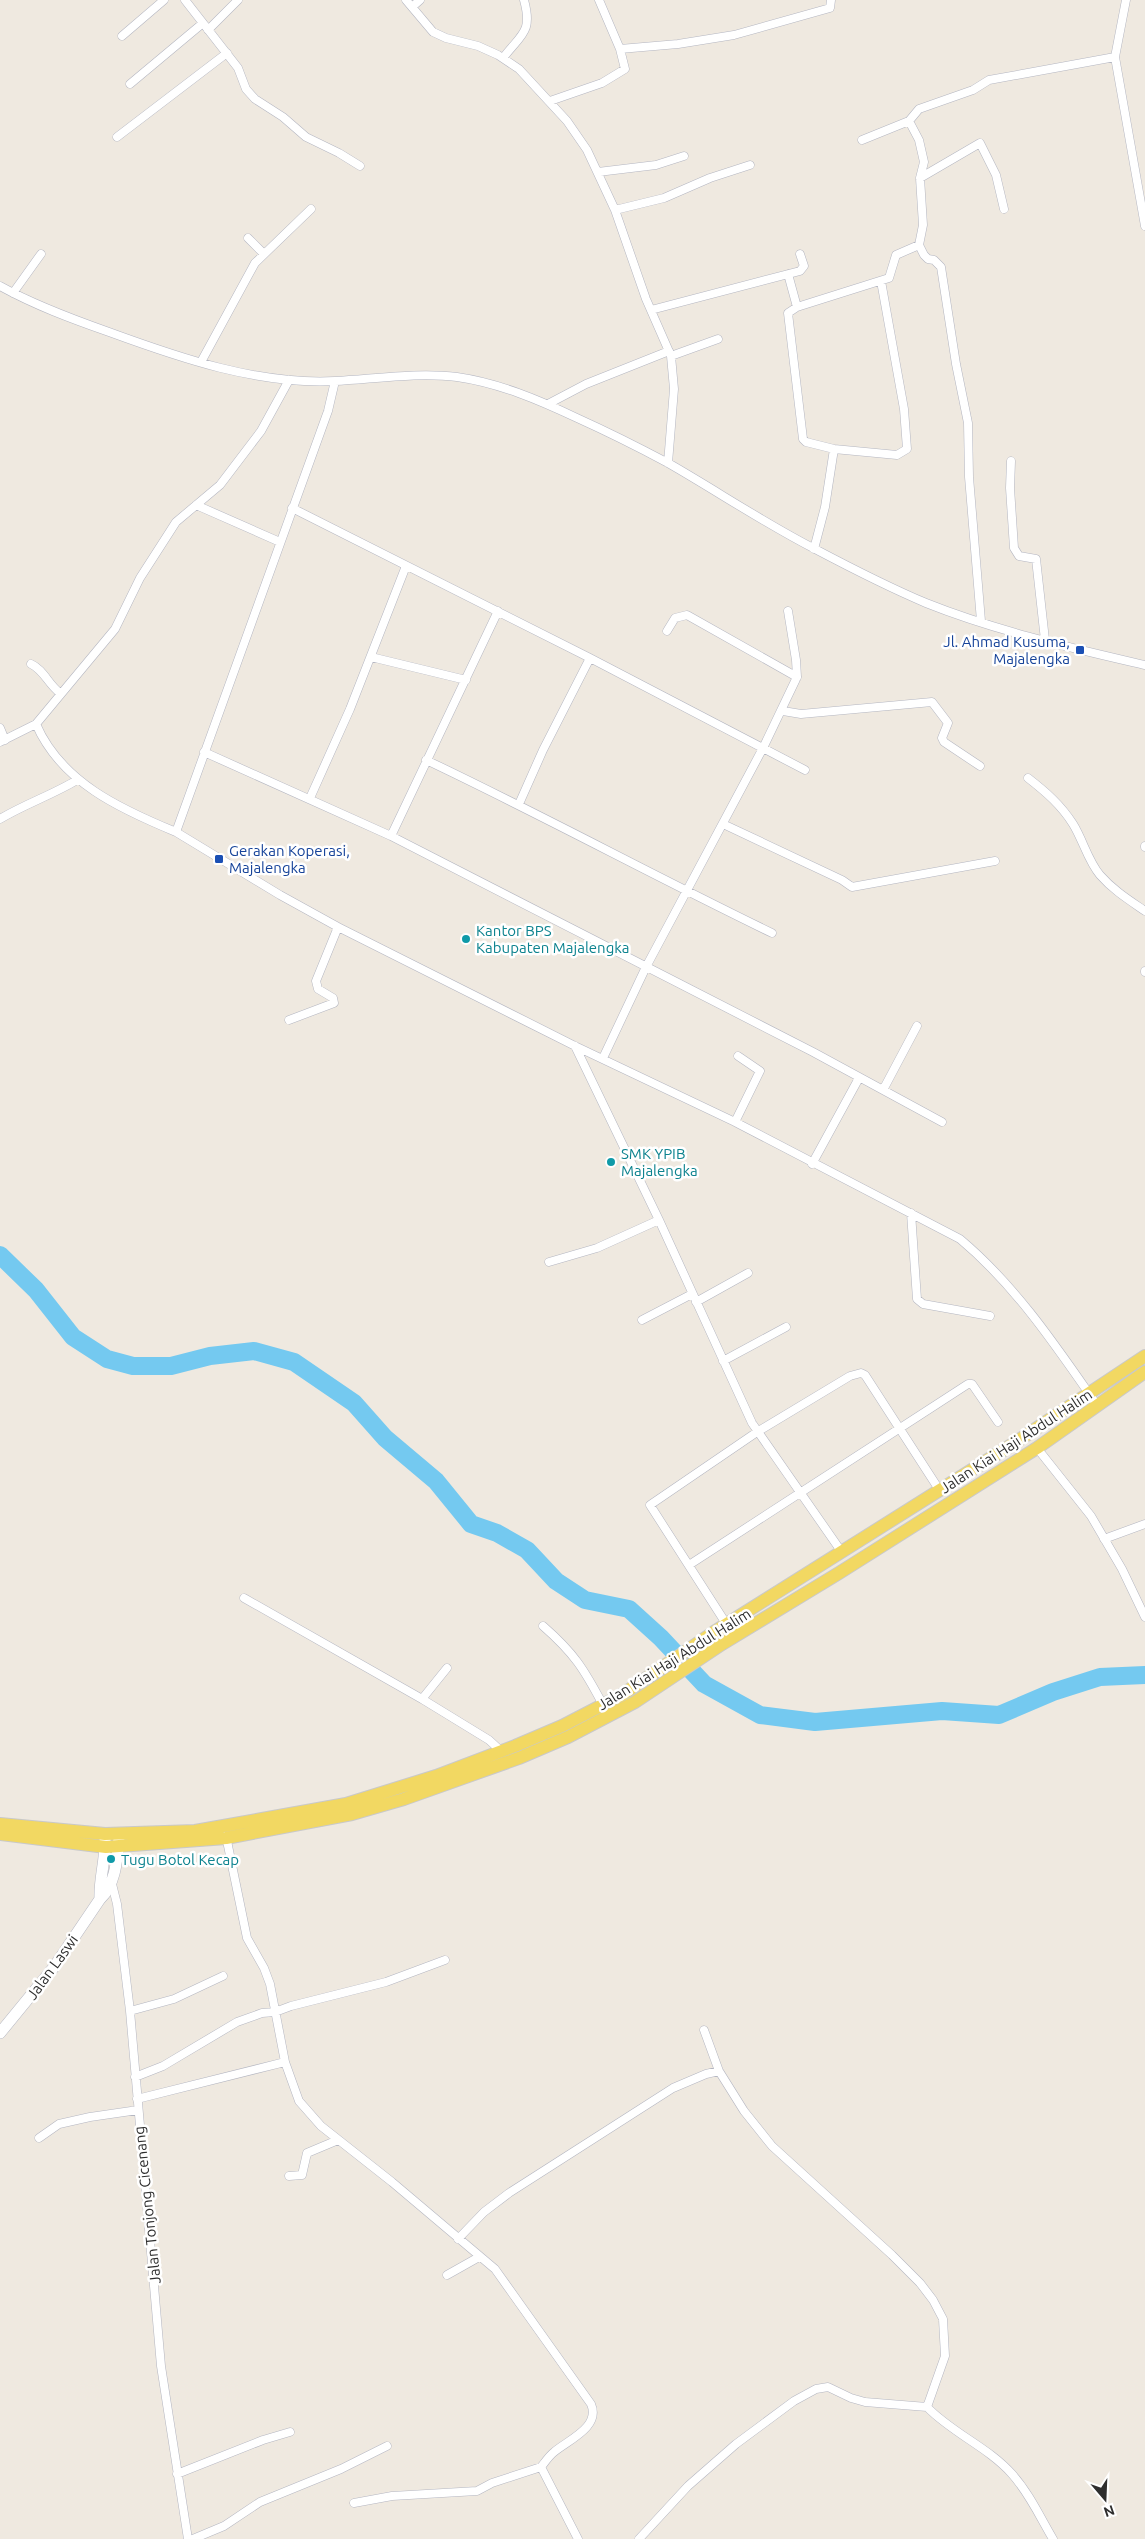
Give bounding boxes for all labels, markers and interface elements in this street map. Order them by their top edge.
place label: Jl. Ahmad Kusuma, Majalengka [943,633,1070,667]
marker: Jl. Ahmad Kusuma, Majalengka [1074,644,1086,656]
place label: Gerakan Koperasi, Majalengka [229,842,350,876]
marker: Gerakan Koperasi, Majalengka [213,853,225,865]
place label: Kantor BPS Kabupaten Majalengka [476,922,630,956]
marker: Kantor BPS Kabupaten Majalengka [460,933,472,945]
place label: SMK YPIB Majalengka [621,1145,698,1179]
marker: SMK YPIB Majalengka [605,1156,617,1168]
street label: Jalan Kiai Haji Abdul Halim [937,1386,1095,1496]
street label: Jalan Kiai Haji Abdul Halim [594,1605,754,1713]
place label: Tugu Botol Kecap [121,1851,239,1868]
marker: Tugu Botol Kecap [105,1853,117,1865]
street label: Jalan Laswi [23,1931,81,2003]
street label: Jalan Tonjong Cicenang [130,2125,164,2285]
north arrow [1080,2474,1130,2524]
text: N [1102,2502,1117,2521]

